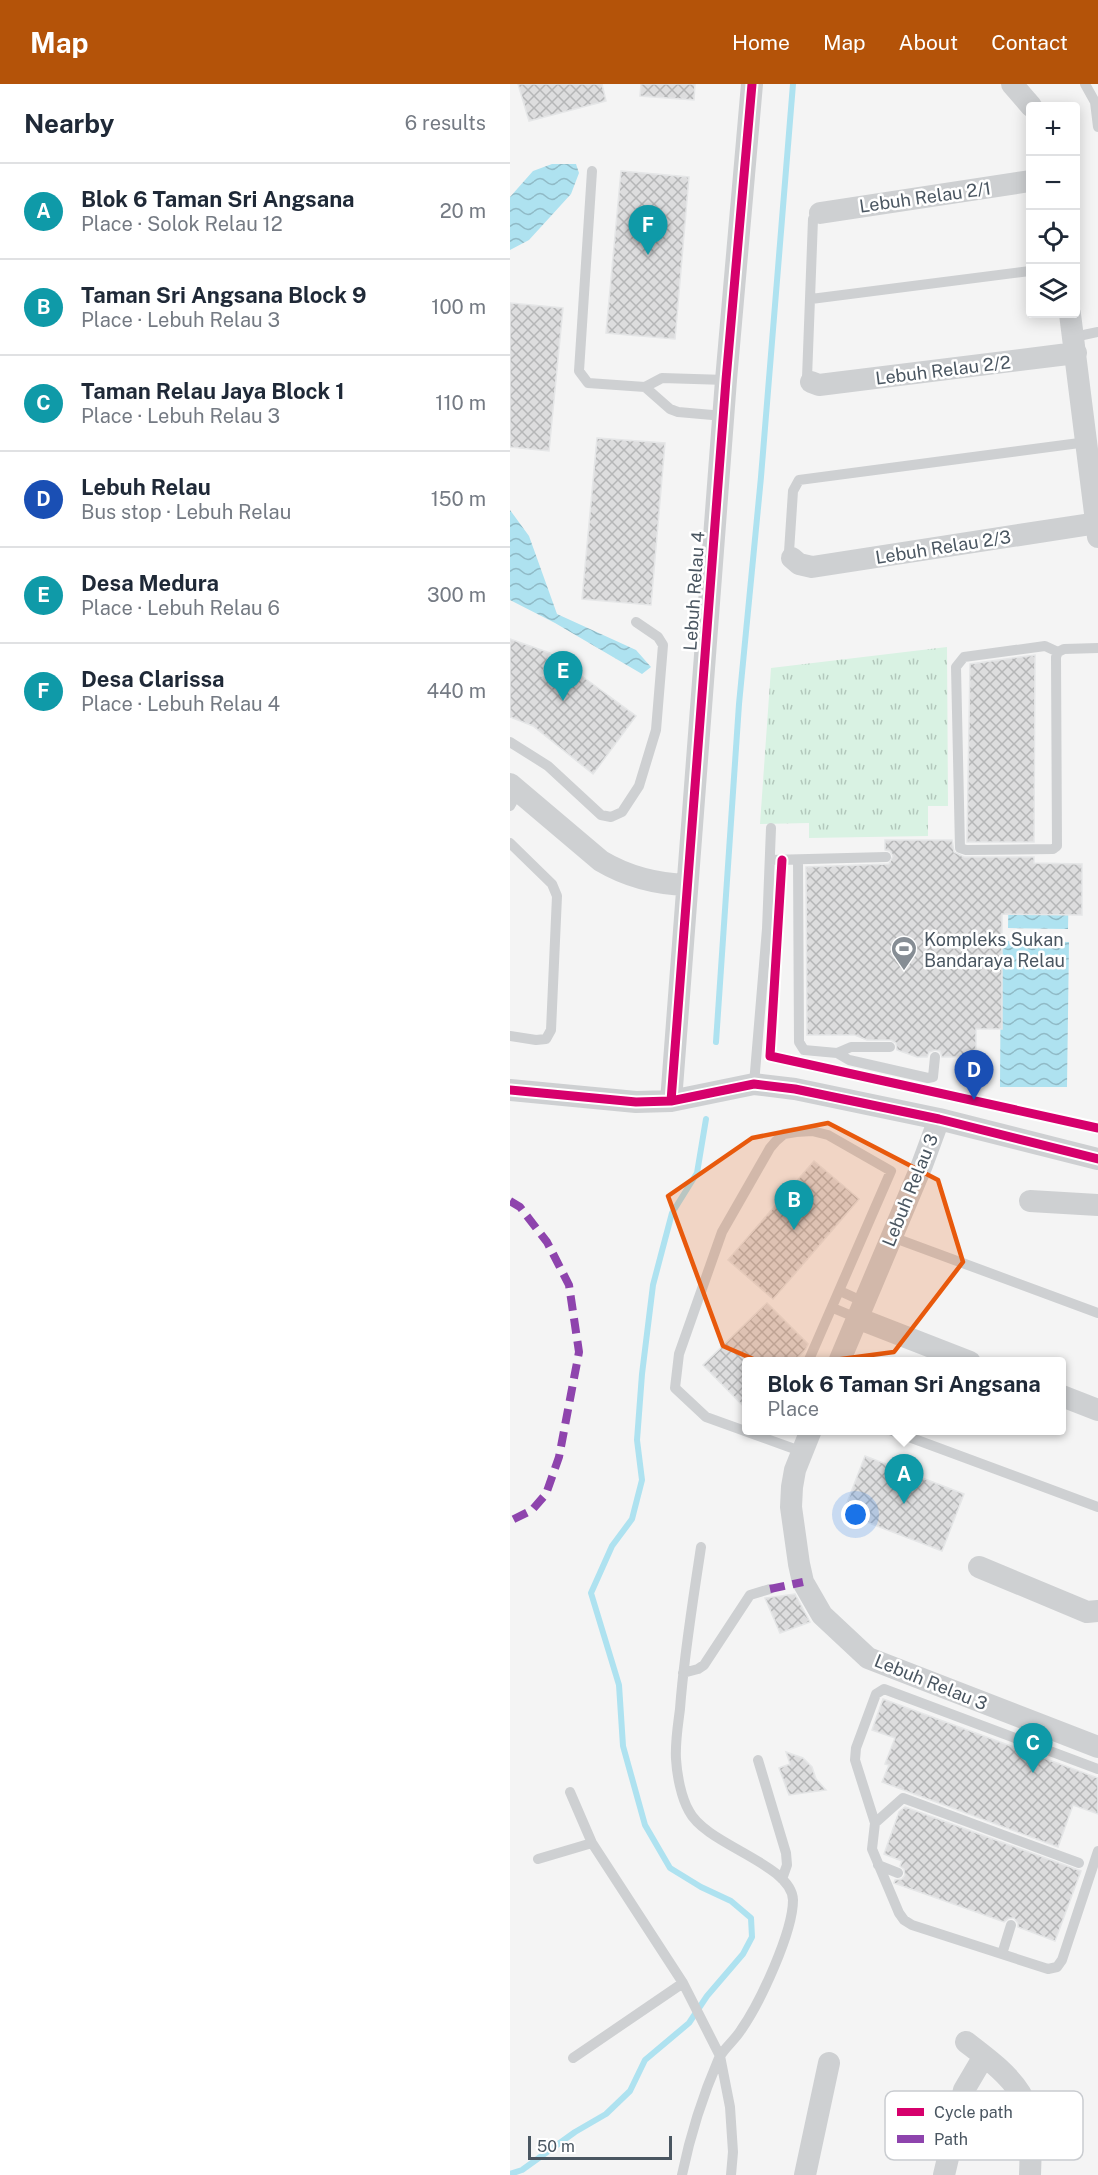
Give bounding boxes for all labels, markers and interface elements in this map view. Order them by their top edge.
text: Map [30,26,89,59]
text: Home [732,30,790,55]
text: Map [823,30,866,55]
text: About [899,30,958,55]
text: Contact [991,30,1068,55]
map controls [1026,102,1080,318]
button: + [1026,102,1080,156]
text: Nearby [24,108,114,139]
text: 6 results [405,111,486,135]
button: − [1026,156,1080,210]
street label: Lebuh Relau 2/1 [858,177,992,217]
text: Blok 6 Taman Sri Angsana [81,186,355,212]
text: A [36,199,51,223]
text: 20 m [440,199,486,223]
pin: F [628,206,668,255]
button: locate [1026,210,1080,264]
text: Place · Solok Relau 12 [81,212,283,236]
button: layers [1026,264,1080,318]
text: Taman Sri Angsana Block 9 [81,282,367,308]
text: B [37,295,50,319]
text: 100 m [431,295,486,319]
text: Place · Lebuh Relau 3 [81,308,280,332]
street label: Lebuh Relau 2/2 [874,351,1012,389]
text: Taman Relau Jaya Block 1 [81,378,345,404]
text: C [36,391,51,415]
text: 110 m [435,391,486,415]
text: Place · Lebuh Relau 3 [81,404,280,428]
text: Lebuh Relau [81,474,211,500]
text: D [36,487,51,511]
text: 150 m [431,487,486,511]
text: Bus stop · Lebuh Relau [81,500,291,524]
street label: Lebuh Relau 2/3 [874,526,1012,568]
street label: Lebuh Relau 4 [679,531,709,651]
text: Desa Medura [81,570,219,596]
text: E [37,583,50,607]
text: 300 m [427,583,486,607]
text: Place · Lebuh Relau 6 [81,596,280,620]
pin: E [544,652,582,701]
text: Desa Clarissa [81,666,225,692]
text: F [37,679,50,703]
text: 440 m [426,679,486,703]
text: Place · Lebuh Relau 4 [81,692,280,716]
place label: Kompleks Sukan Bandaraya Relau [924,929,1065,971]
sports icon: Kompleks Sukan Bandaraya Relau [889,934,919,972]
pin: D [954,1050,994,1100]
street label: Lebuh Relau 3 [878,1131,942,1249]
pin: B [774,1180,814,1230]
popup [742,1357,1066,1435]
text: Blok 6 Taman Sri Angsana [767,1371,1041,1397]
text: Place [767,1397,819,1421]
pin: A [884,1454,924,1504]
your location [841,1500,870,1529]
street label: Lebuh Relau 3 [872,1650,990,1714]
pin: C [1014,1724,1052,1773]
legend [885,2091,1083,2160]
text: Cycle path [934,2103,1013,2122]
text: Path [934,2130,968,2149]
scale bar [528,2133,672,2160]
text: 50 m [537,2137,575,2156]

